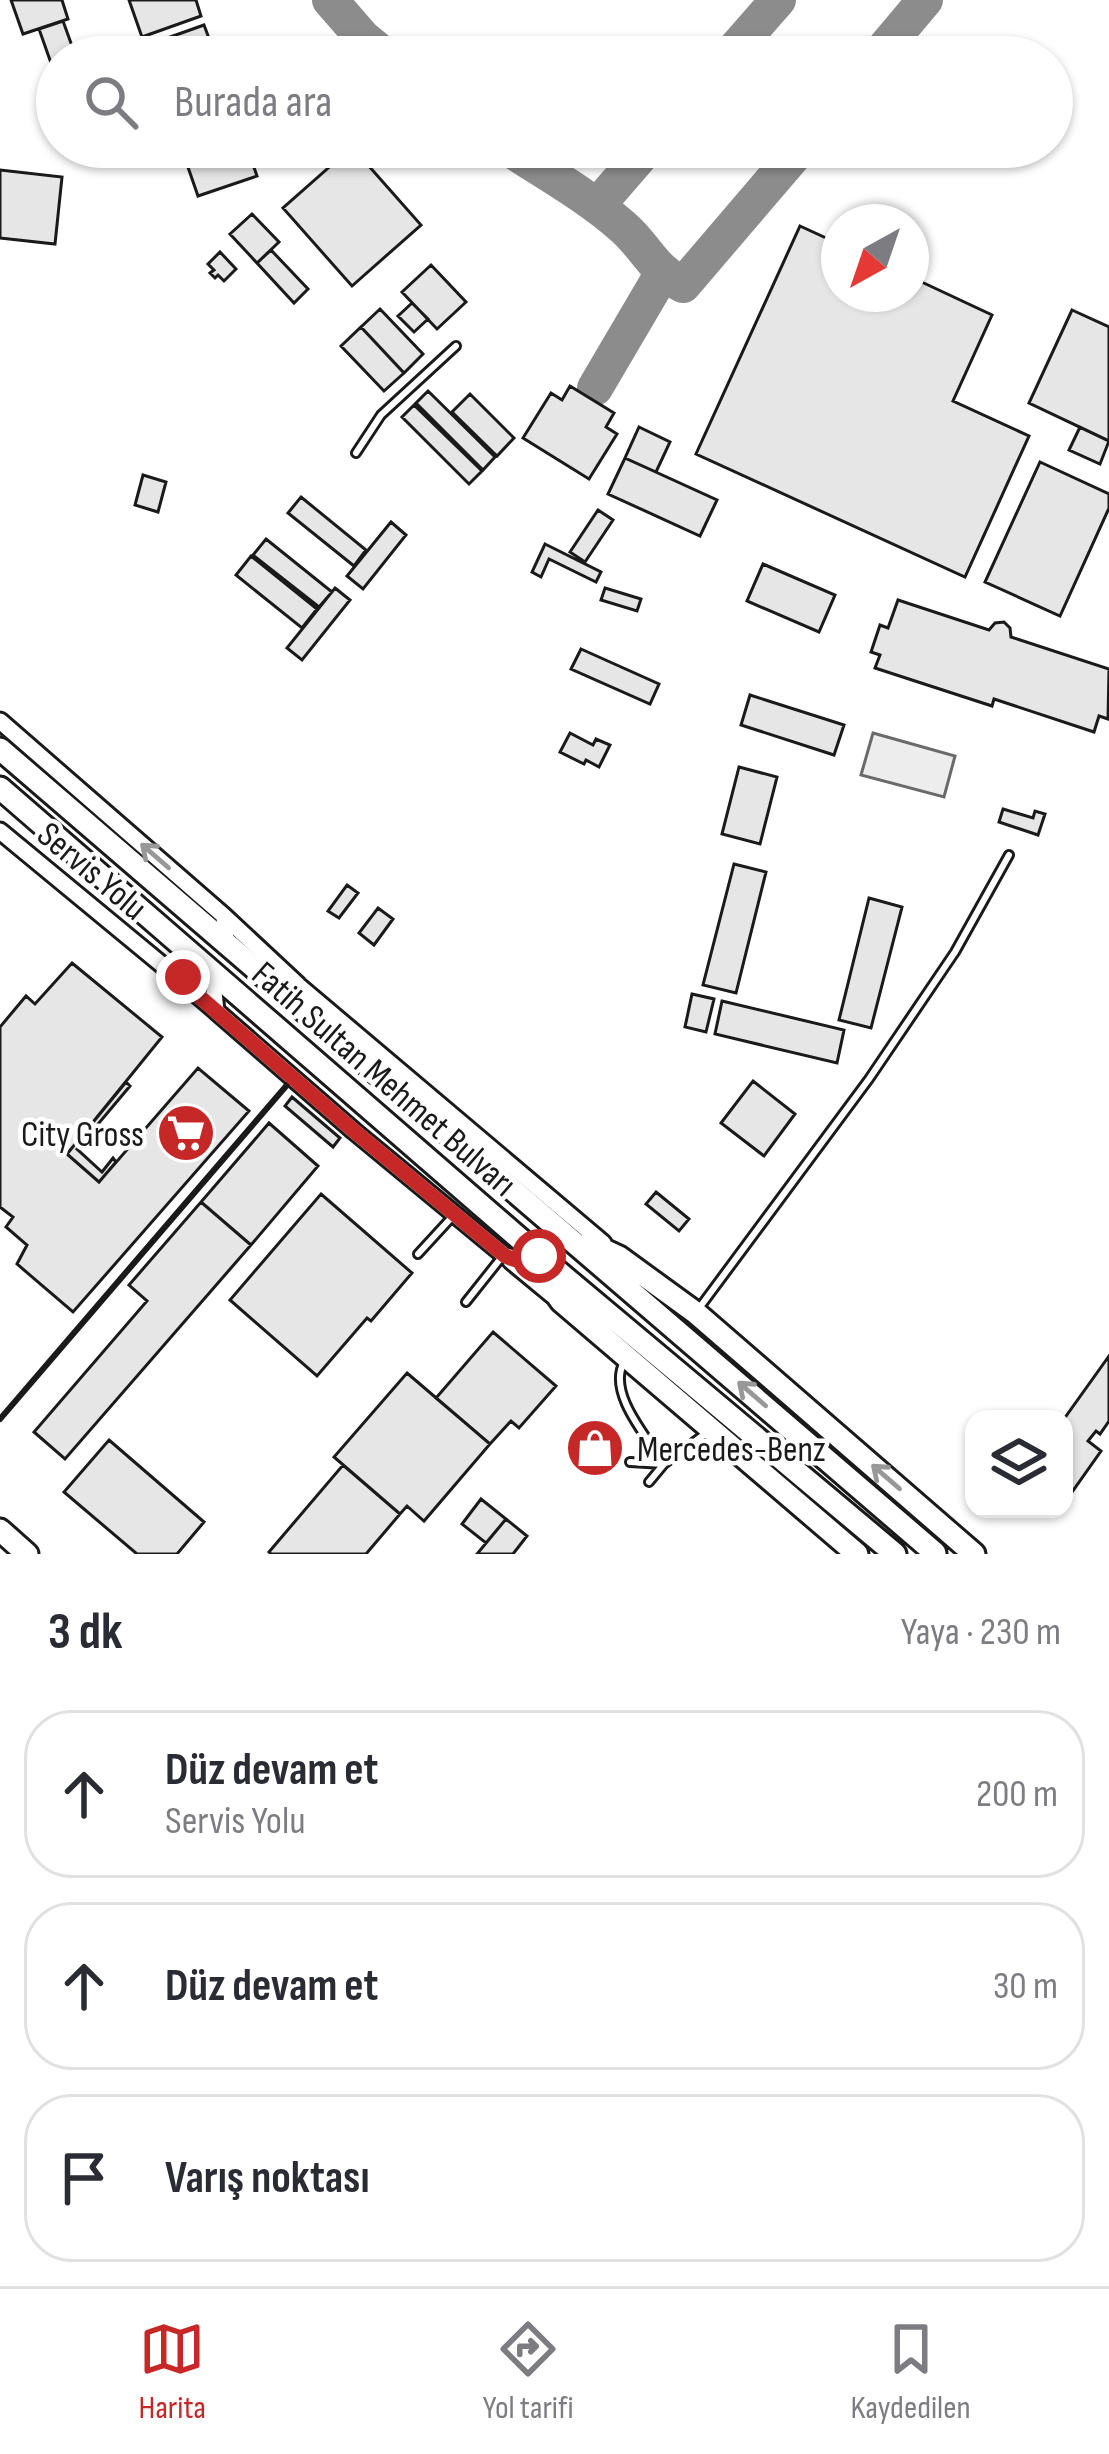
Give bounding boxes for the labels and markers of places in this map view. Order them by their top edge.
supermarket icon: City Gross [155,1102,217,1164]
place label: City Gross [21,1114,144,1157]
shop icon: Mercedes-Benz [564,1417,626,1479]
place label: Mercedes-Benz [637,1429,826,1472]

